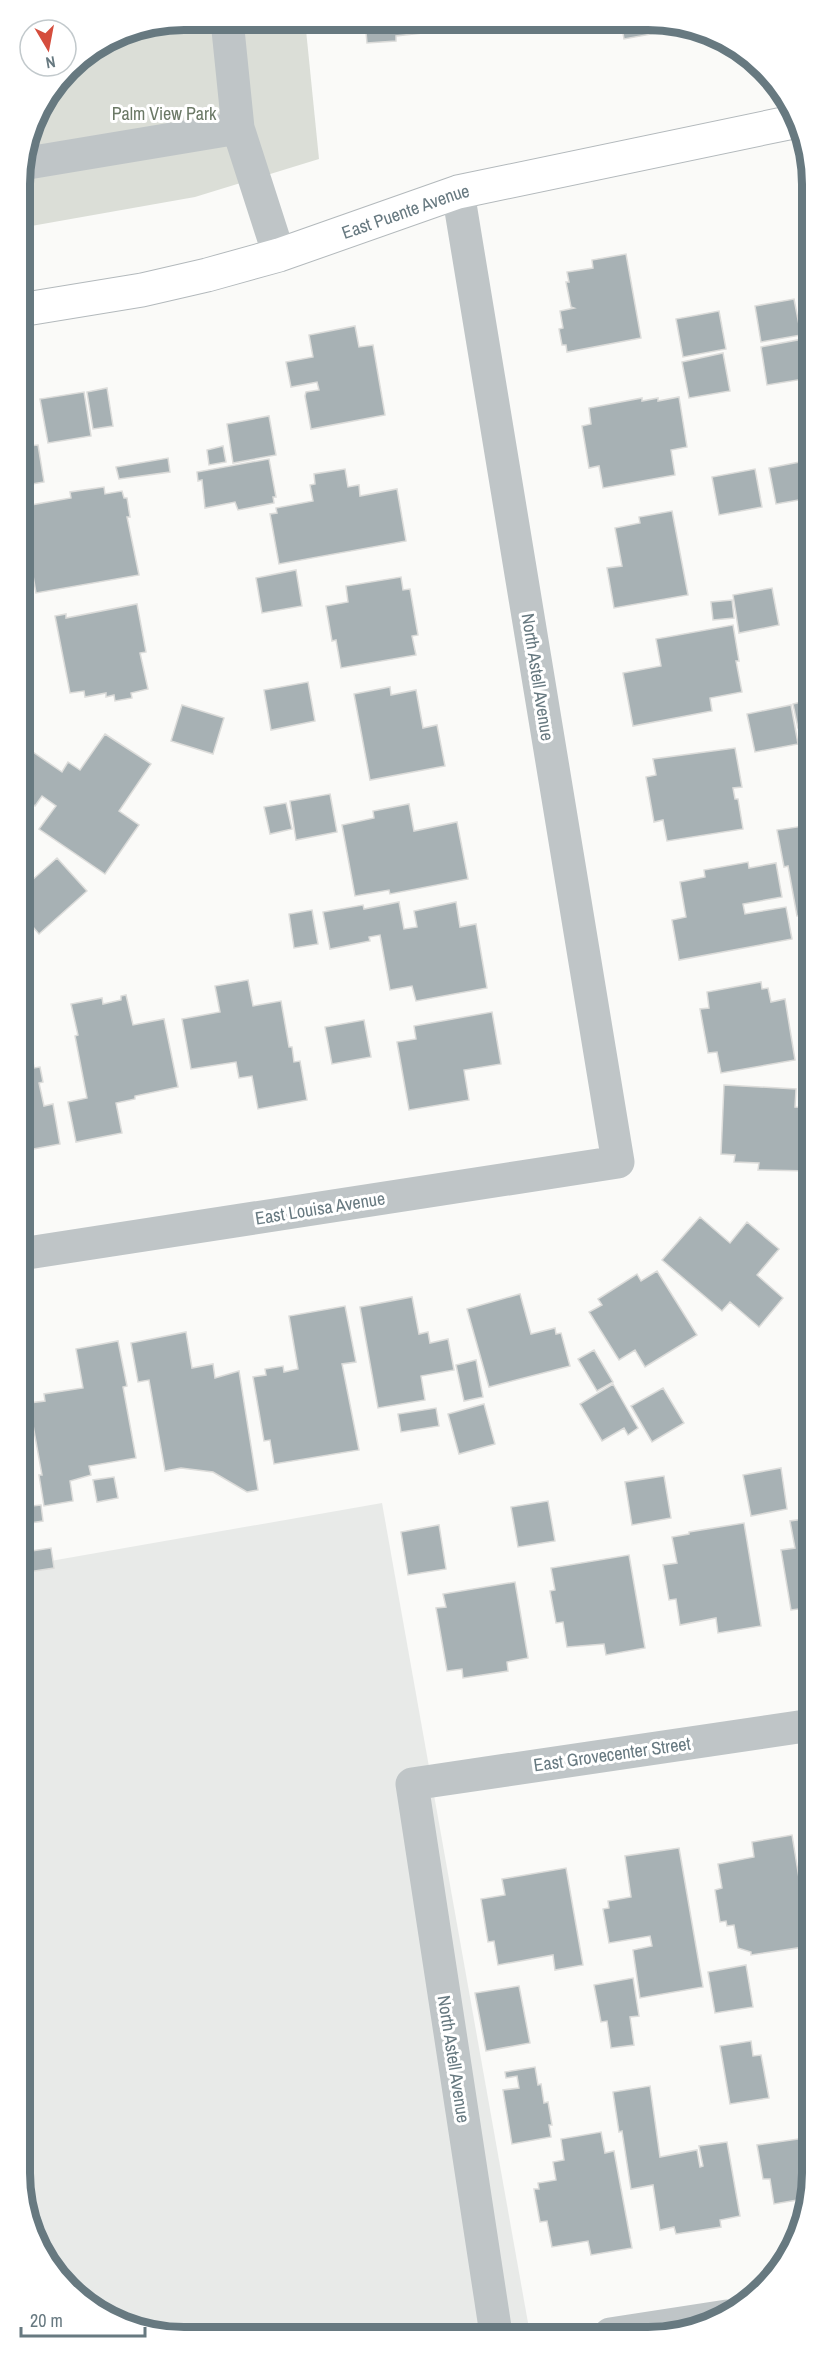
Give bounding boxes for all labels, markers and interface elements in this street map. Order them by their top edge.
north arrow [18,18,78,78]
text: N [44,51,57,74]
park label: Palm View Park [112,101,217,126]
street label: East Puente Avenue [338,178,471,245]
street label: North Astell Avenue [516,612,560,742]
street label: East Louisa Avenue [253,1185,387,1231]
street label: East Grovecenter Street [532,1731,692,1777]
street label: North Astell Avenue [432,1994,476,2124]
scale bar [21,2300,146,2338]
text: 20 m [30,2308,63,2333]

